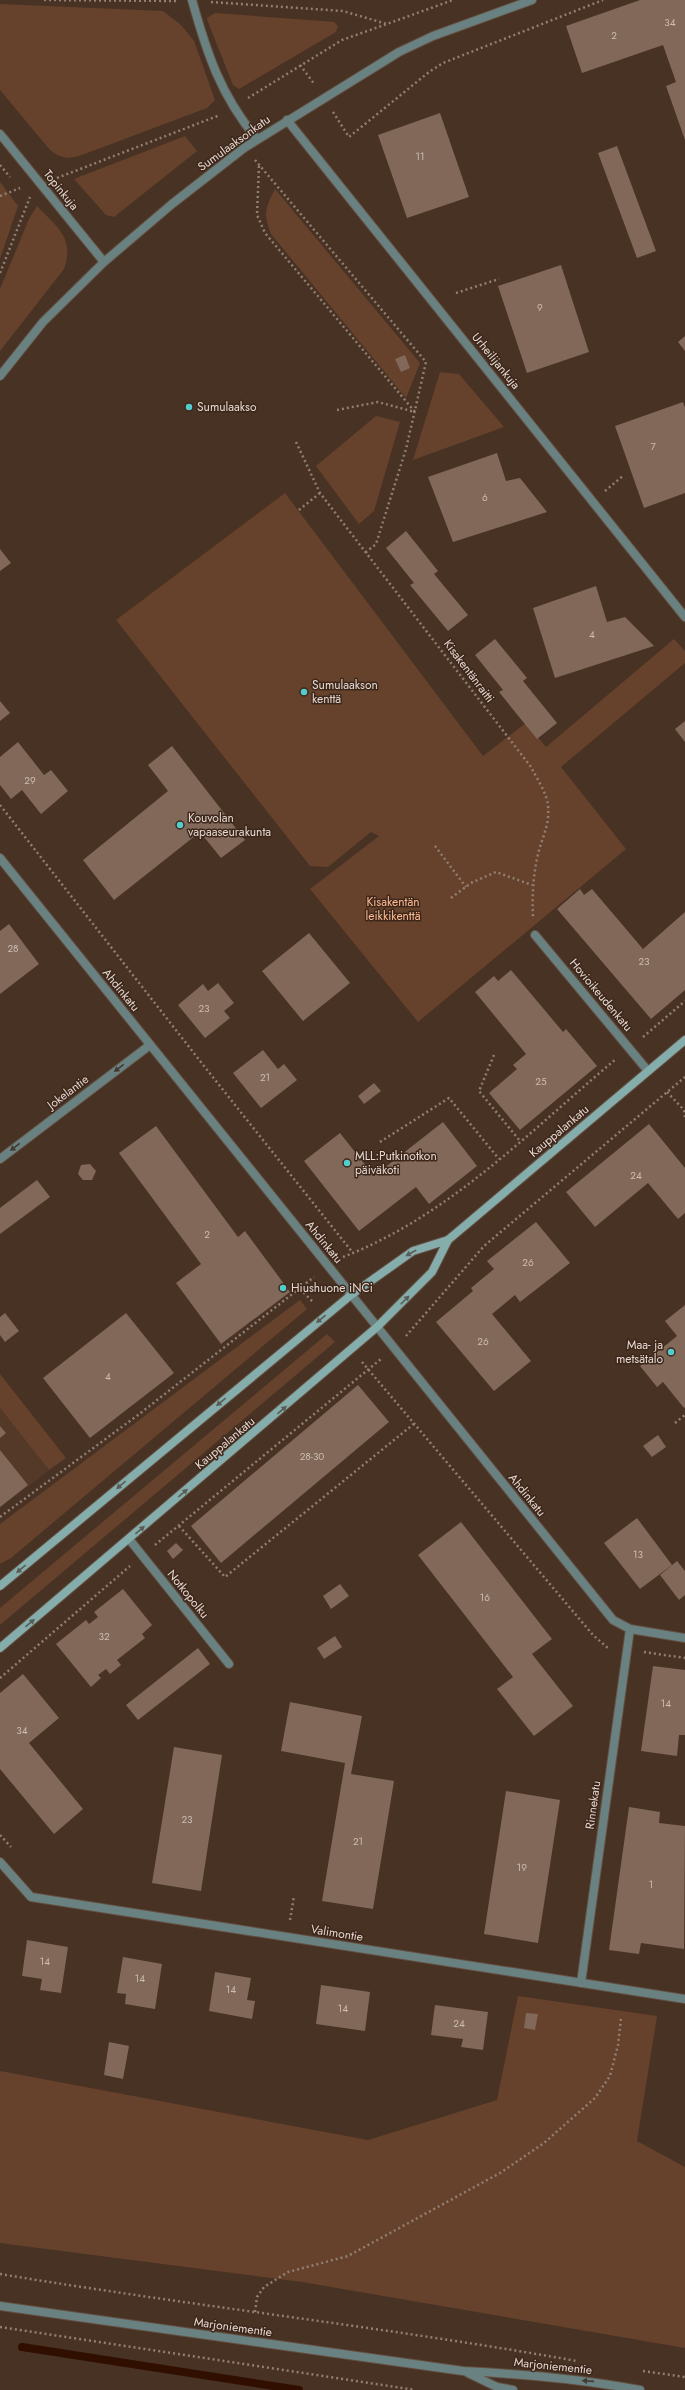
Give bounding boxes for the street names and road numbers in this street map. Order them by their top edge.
street label: Sumulaaksonkatu [194,110,274,176]
street label: Topinkuja [39,166,83,214]
street label: Urheilijankuja [467,329,525,393]
street label: Kisakentänraitti [439,636,499,706]
street label: Hovioikeudenkatu [565,955,637,1035]
street label: Ahdinkatu [98,965,144,1015]
street label: Jokelantie [42,1070,92,1115]
street label: Kauppalankatu [525,1101,593,1161]
street label: Ahdinkatu [301,1217,347,1267]
street label: Kauppalankatu [191,1413,259,1473]
street label: Ahdinkatu [504,1470,550,1520]
street label: Notkopolku [163,1566,213,1622]
street label: Rinnekatu [581,1780,605,1830]
street label: Valimontie [310,1920,364,1946]
street label: Marjoniementie [193,2313,273,2341]
street label: Marjoniementie [513,2353,593,2379]

